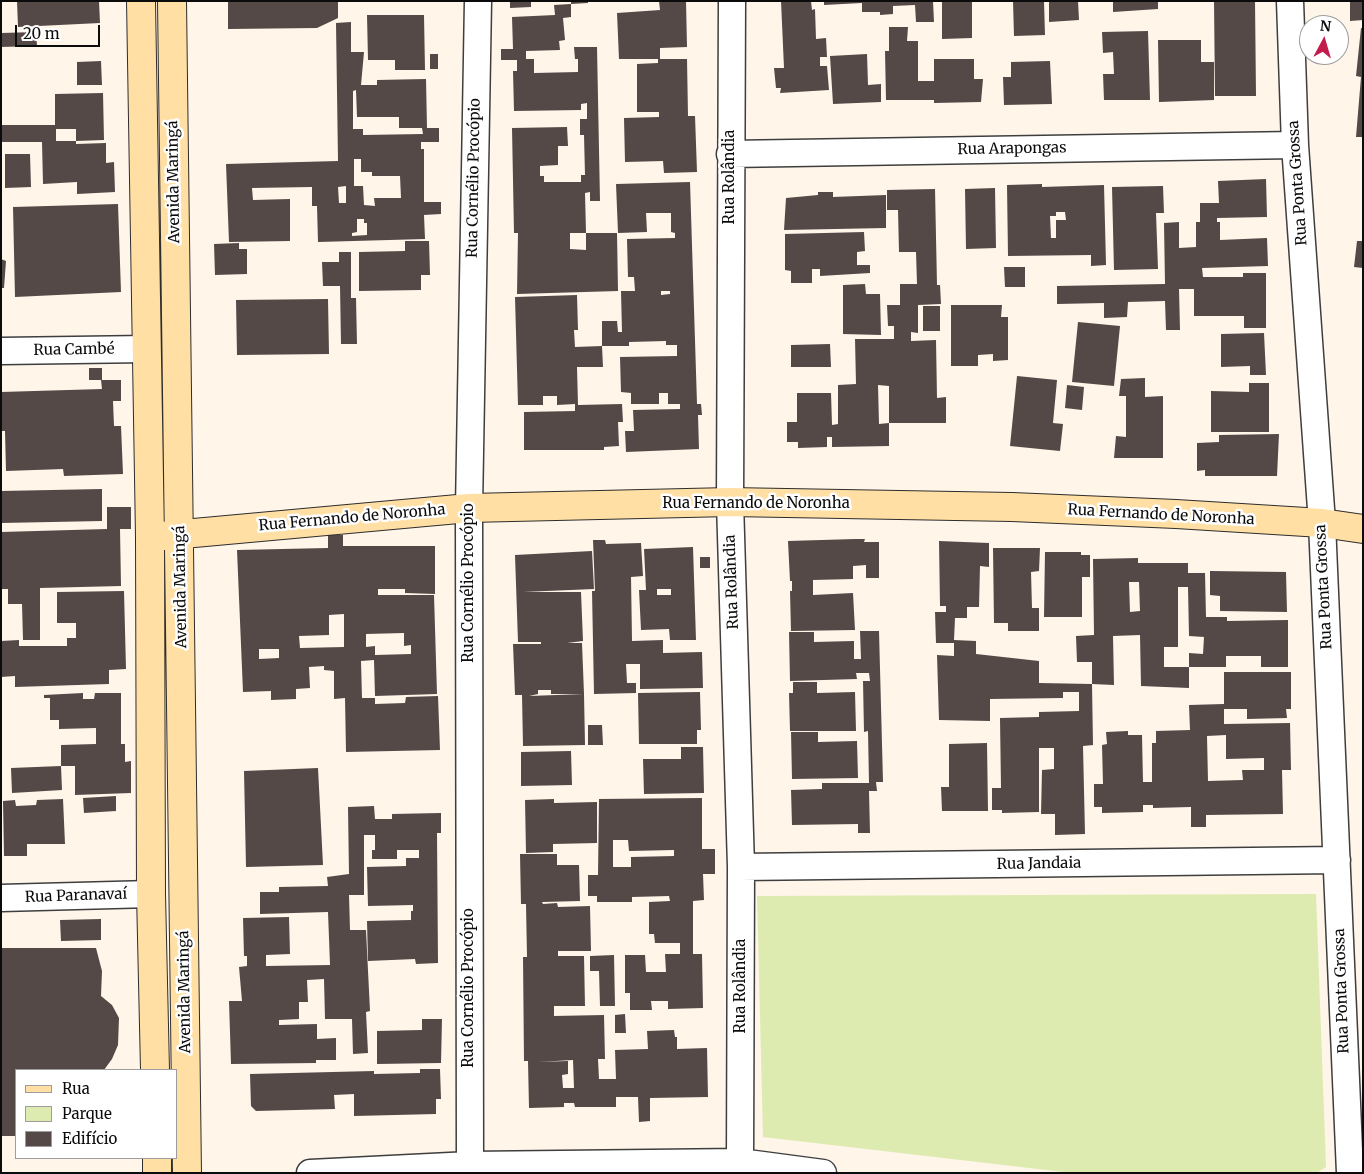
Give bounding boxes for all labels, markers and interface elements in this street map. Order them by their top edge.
scale bar [18,15,102,47]
north arrow [1299,15,1349,65]
text: N [1319,17,1332,36]
text: 20 m [23,24,60,43]
street label: Rua Cornélio Procópio [464,98,484,258]
street label: Avenida Maringá [164,120,184,244]
street label: Rua Ponta Grossa [1285,120,1311,246]
street label: Rua Rolândia [721,130,739,224]
street label: Rua Arapongas [957,139,1067,159]
street label: Rua Cambé [33,340,115,360]
street label: Rua Fernando de Noronha [662,495,850,513]
street label: Rua Fernando de Noronha [258,501,446,535]
street label: Rua Fernando de Noronha [1067,501,1255,529]
street label: Rua Cornélio Procópio [460,503,478,663]
street label: Rua Ponta Grossa [1312,524,1336,650]
street label: Avenida Maringá [171,525,191,649]
street label: Rua Rolândia [721,534,743,630]
street label: Rua Jandaia [997,854,1081,874]
street label: Rua Paranavaí [24,885,128,907]
street label: Rua Cornélio Procópio [460,908,478,1068]
street label: Rua Ponta Grossa [1331,928,1353,1054]
street label: Avenida Maringá [175,930,195,1054]
street label: Rua Rolândia [732,939,750,1033]
legend [15,1069,178,1159]
text: Rua [62,1079,90,1098]
text: Parque [62,1104,112,1123]
text: Edifício [62,1129,117,1148]

